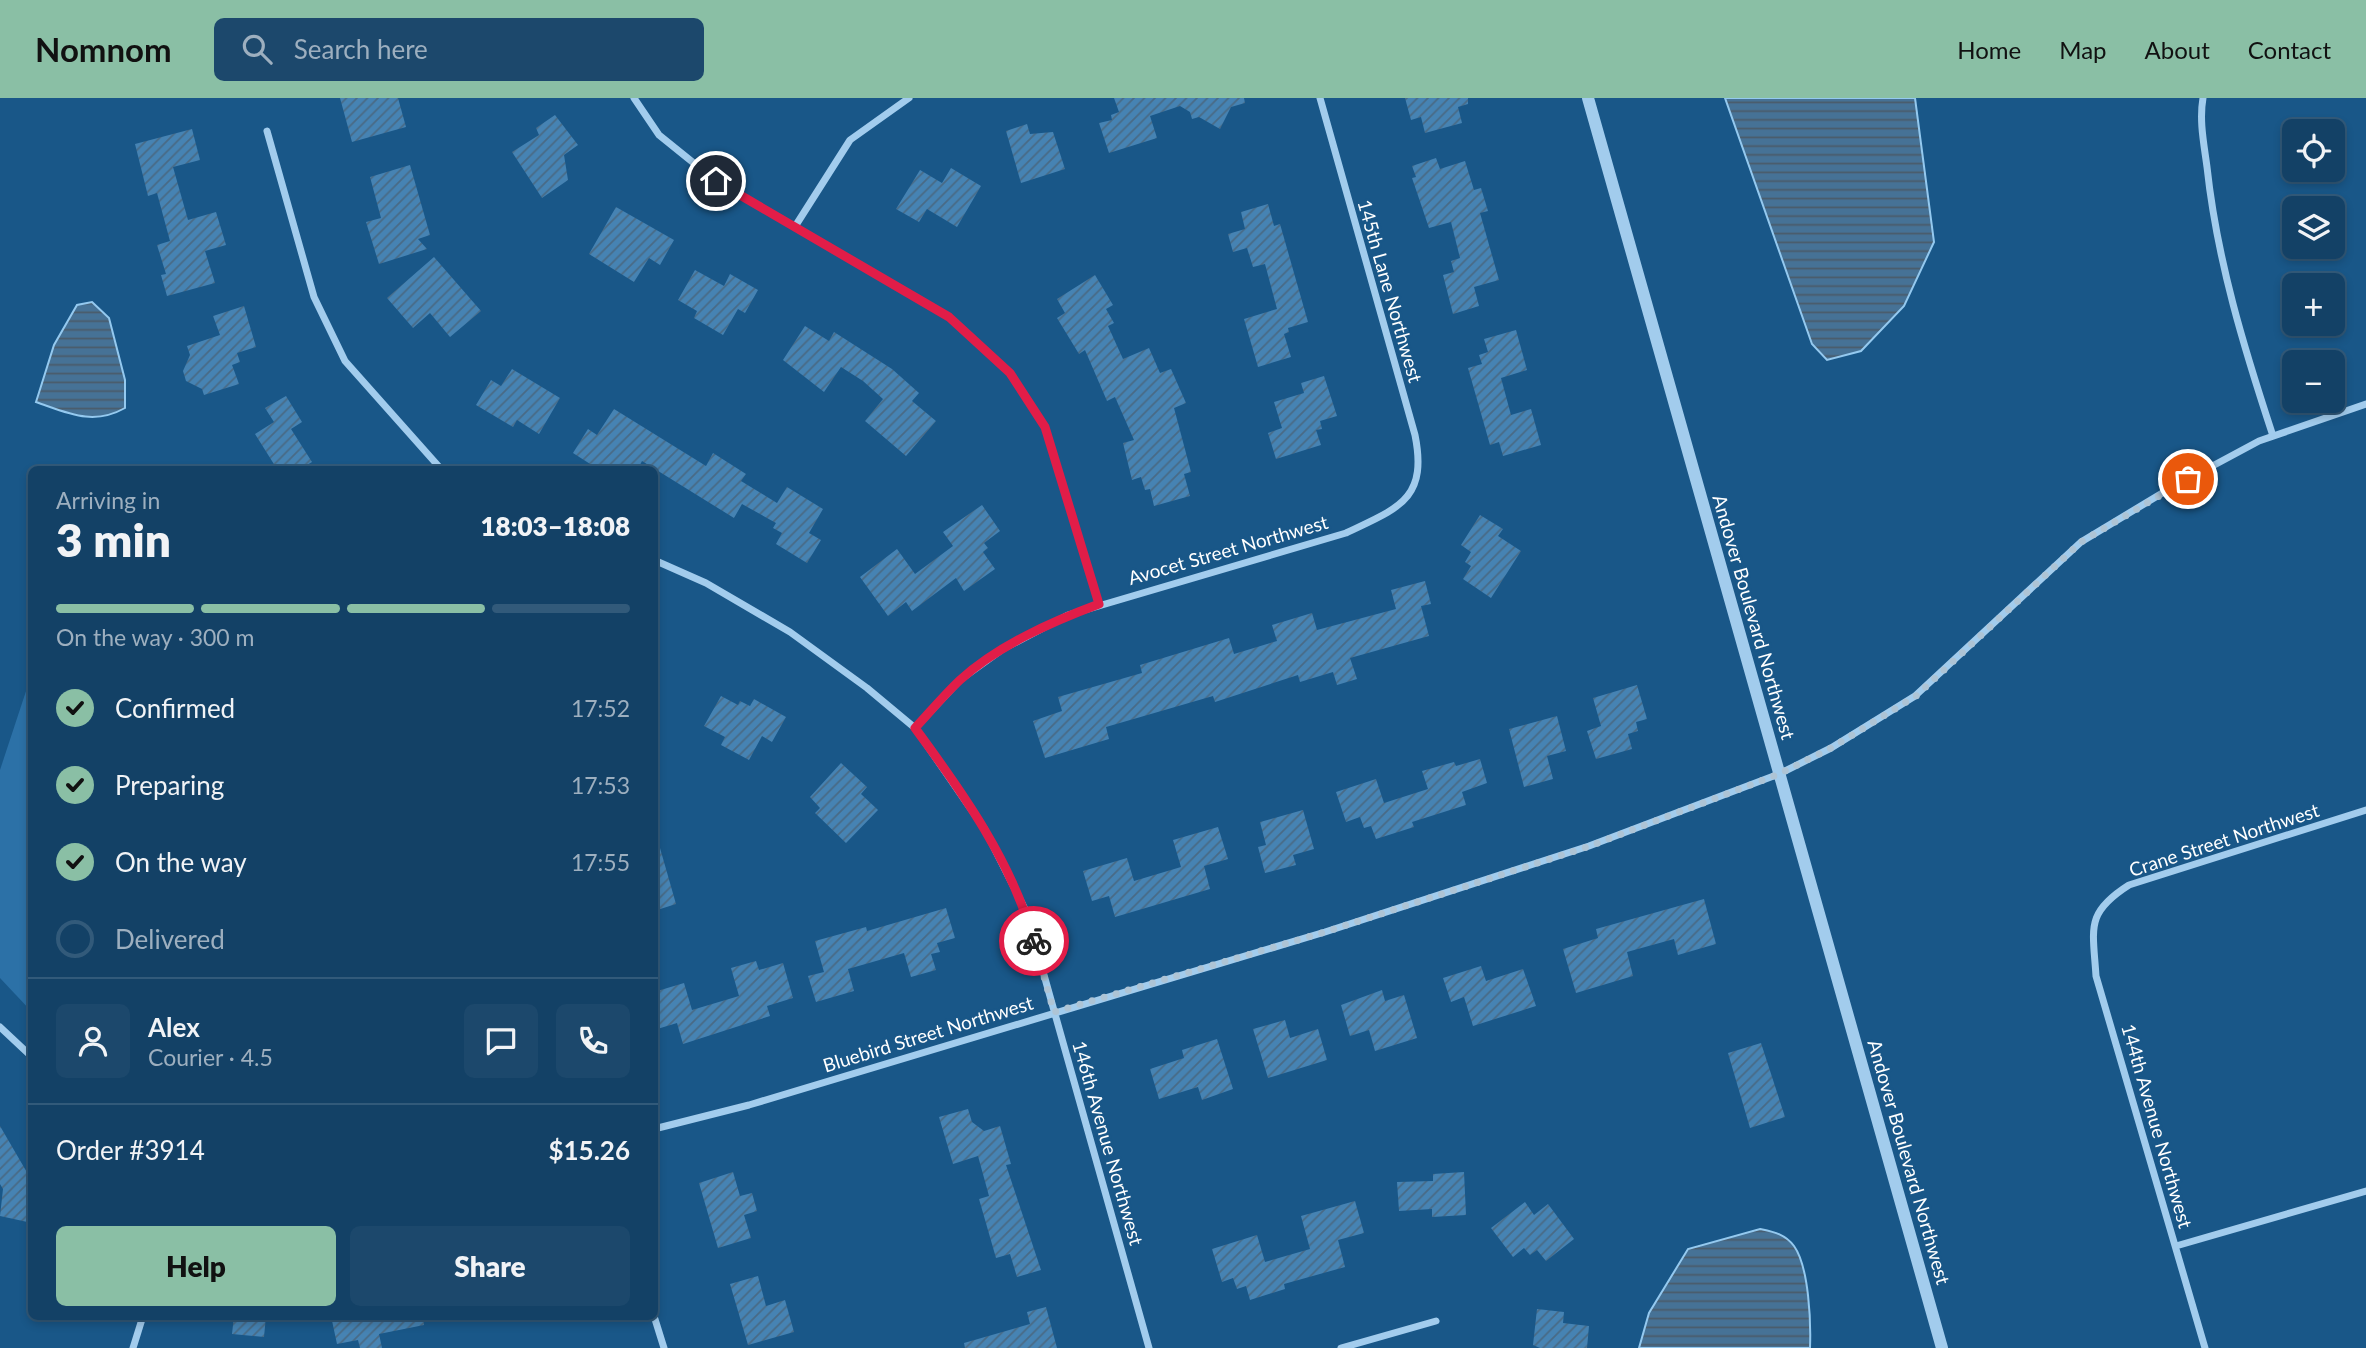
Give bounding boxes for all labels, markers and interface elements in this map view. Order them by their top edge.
search box [214,18,704,81]
text: Nomnom [35,29,172,69]
icon: search [238,30,276,68]
text: Search here [294,33,428,65]
text: Home [1957,35,2021,64]
text: Map [2059,35,2107,64]
text: About [2145,35,2210,64]
text: Contact [2248,35,2331,64]
map controls [2282,119,2345,413]
button: locate [2282,119,2345,182]
pin [686,151,746,211]
icon: home [697,162,735,200]
button: layers [2282,196,2345,259]
street label: 145th Lane Northwest [1353,197,1428,385]
button: + [2282,273,2345,336]
button: − [2282,350,2345,413]
pin [2158,449,2218,509]
icon: bag [2169,460,2207,498]
text: Arriving in [56,486,160,514]
street label: Andover Boulevard Northwest [1708,492,1801,742]
text: 18:03–18:08 [480,510,630,542]
street label: Avocet Street Northwest [1125,510,1331,589]
text: 3 min [56,512,171,567]
text: On the way · 300 m [56,623,255,651]
icon: check [56,689,94,727]
text: Confirmed [115,692,235,724]
text: 17:52 [571,694,630,722]
icon: check [56,766,94,804]
text: Preparing [115,769,224,801]
text: 17:53 [571,771,630,799]
street label: Crane Street Northwest [2126,798,2322,881]
icon: check [56,843,94,881]
text: On the way [115,846,247,878]
text: 17:55 [571,848,630,876]
courier [999,906,1069,976]
icon: bike [1015,922,1053,960]
text: Delivered [115,923,225,955]
street label: Bluebird Street Northwest [820,991,1036,1076]
button: person [56,1004,130,1078]
button: chat [464,1004,538,1078]
button: phone [556,1004,630,1078]
text: Alex [148,1011,200,1043]
street label: 144th Avenue Northwest [2117,1021,2198,1231]
street label: Andover Boulevard Northwest [1863,1037,1956,1287]
street label: 146th Avenue Northwest [1068,1038,1149,1248]
text: Courier · 4.5 [148,1043,273,1071]
text: Order #3914 [56,1134,205,1166]
text: $15.26 [548,1134,630,1166]
button: Help [56,1226,336,1306]
button: Share [350,1226,630,1306]

